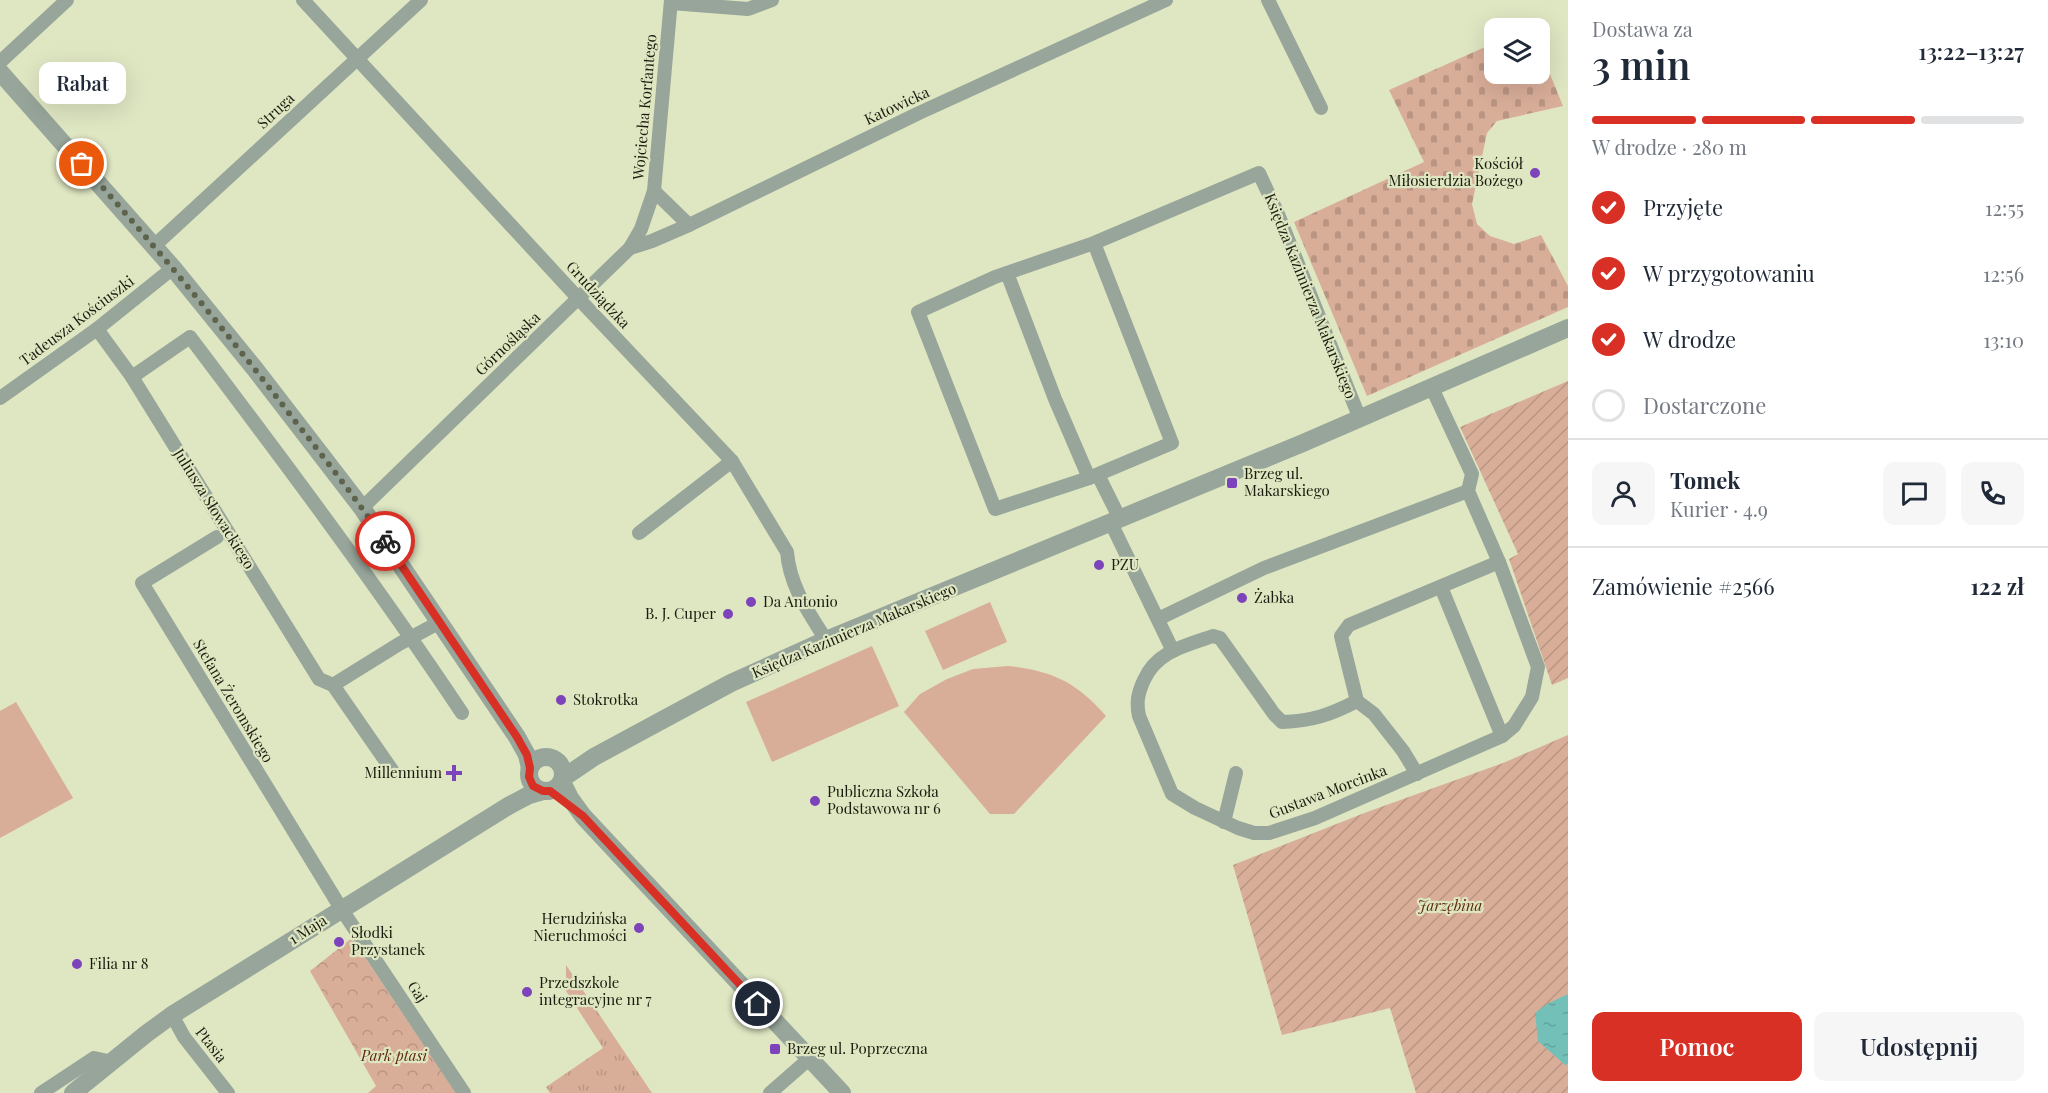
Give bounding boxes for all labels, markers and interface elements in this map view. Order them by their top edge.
text: Dostawa za [1592,15,1693,42]
map controls [1484,18,1550,84]
button: layers [1484,18,1550,84]
street label: Wojciecha Korfantego [628,33,660,182]
text: 13:22–13:27 [1918,36,2024,66]
text: 3 min [1592,38,1690,90]
callout: Rabat [38,62,125,104]
text: Rabat [56,69,109,96]
street label: Katowicka [861,81,933,129]
street label: Struga [252,88,299,133]
text: W drodze · 280 m [1592,133,1747,160]
pin [56,138,107,189]
icon: bag [65,147,98,180]
place label: Kościół Miłosierdzia Bożego [1389,153,1524,190]
marker: Kościół Miłosierdzia Bożego [1528,166,1542,180]
street label: Księdza Kazimierza Makarskiego [1260,190,1361,401]
icon: check [1592,191,1625,224]
text: Przyjęte [1643,192,1723,222]
text: 12:55 [1985,194,2024,221]
street label: Grudziądzka [562,256,635,333]
icon: check [1592,257,1625,290]
text: W przygotowaniu [1643,258,1815,288]
text: 12:56 [1983,260,2024,287]
street label: Tadeusza Kościuszki [15,270,138,370]
street label: Górnośląska [470,307,545,379]
icon: check [1592,323,1625,356]
text: W drodze [1643,324,1736,354]
text: 13:10 [1983,326,2024,353]
text: Dostarczone [1643,390,1766,420]
street label: Juliusza Słowackiego [169,444,260,572]
button: person [1592,462,1655,525]
button: chat [1883,462,1946,525]
button: phone [1961,462,2024,525]
place label: Brzeg ul. Makarskiego [1244,463,1330,500]
text: Tomek [1670,465,1740,495]
marker: Brzeg ul. Makarskiego [1225,476,1239,490]
text: Kurier · 4.9 [1670,495,1768,522]
courier [355,511,415,571]
icon: bike [369,525,402,558]
place label: PZU [1111,554,1139,574]
marker: PZU [1092,558,1106,572]
text: Zamówienie #2566 [1592,571,1775,601]
text: 122 zł [1970,571,2024,601]
street label: Księdza Kazimierza Makarskiego [748,578,959,682]
place label: Żabka [1254,587,1295,607]
place label: Da Antonio [763,591,838,611]
marker: Żabka [1235,591,1249,605]
marker: Da Antonio [744,595,758,609]
place label: B. J. Cuper [645,603,716,623]
marker: B. J. Cuper [721,607,735,621]
street label: Stefana Żeromskiego [189,635,279,766]
place label: Stokrotka [573,689,639,709]
marker: Stokrotka [554,693,568,707]
street label: Gustawa Morcinka [1266,759,1390,823]
place label: Millennium [364,762,443,782]
marker: Millennium [447,766,461,780]
place label: Publiczna Szkoła Podstawowa nr 6 [827,781,941,818]
marker: Publiczna Szkoła Podstawowa nr 6 [808,794,822,808]
park label: Jarzębina [1418,895,1483,915]
place label: Herudzińska Nieruchmości [533,908,628,945]
street label: 1 Maja [285,909,331,949]
marker: Herudzińska Nieruchmości [632,921,646,935]
place label: Słodki Przystanek [351,922,426,959]
marker: Słodki Przystanek [332,935,346,949]
place label: Filia nr 8 [89,953,149,973]
marker: Filia nr 8 [70,957,84,971]
place label: Przedszkole integracyjne nr 7 [539,972,652,1009]
street label: Gaj [403,977,432,1006]
pin [732,978,783,1029]
marker: Przedszkole integracyjne nr 7 [520,985,534,999]
icon: home [741,987,774,1020]
button: Pomoc [1592,1012,1802,1081]
button: Udostępnij [1814,1012,2024,1081]
street label: Ptasia [192,1022,232,1067]
place label: Brzeg ul. Poprzeczna [787,1038,928,1058]
marker: Brzeg ul. Poprzeczna [768,1042,782,1056]
park label: Park ptasi [360,1045,427,1065]

